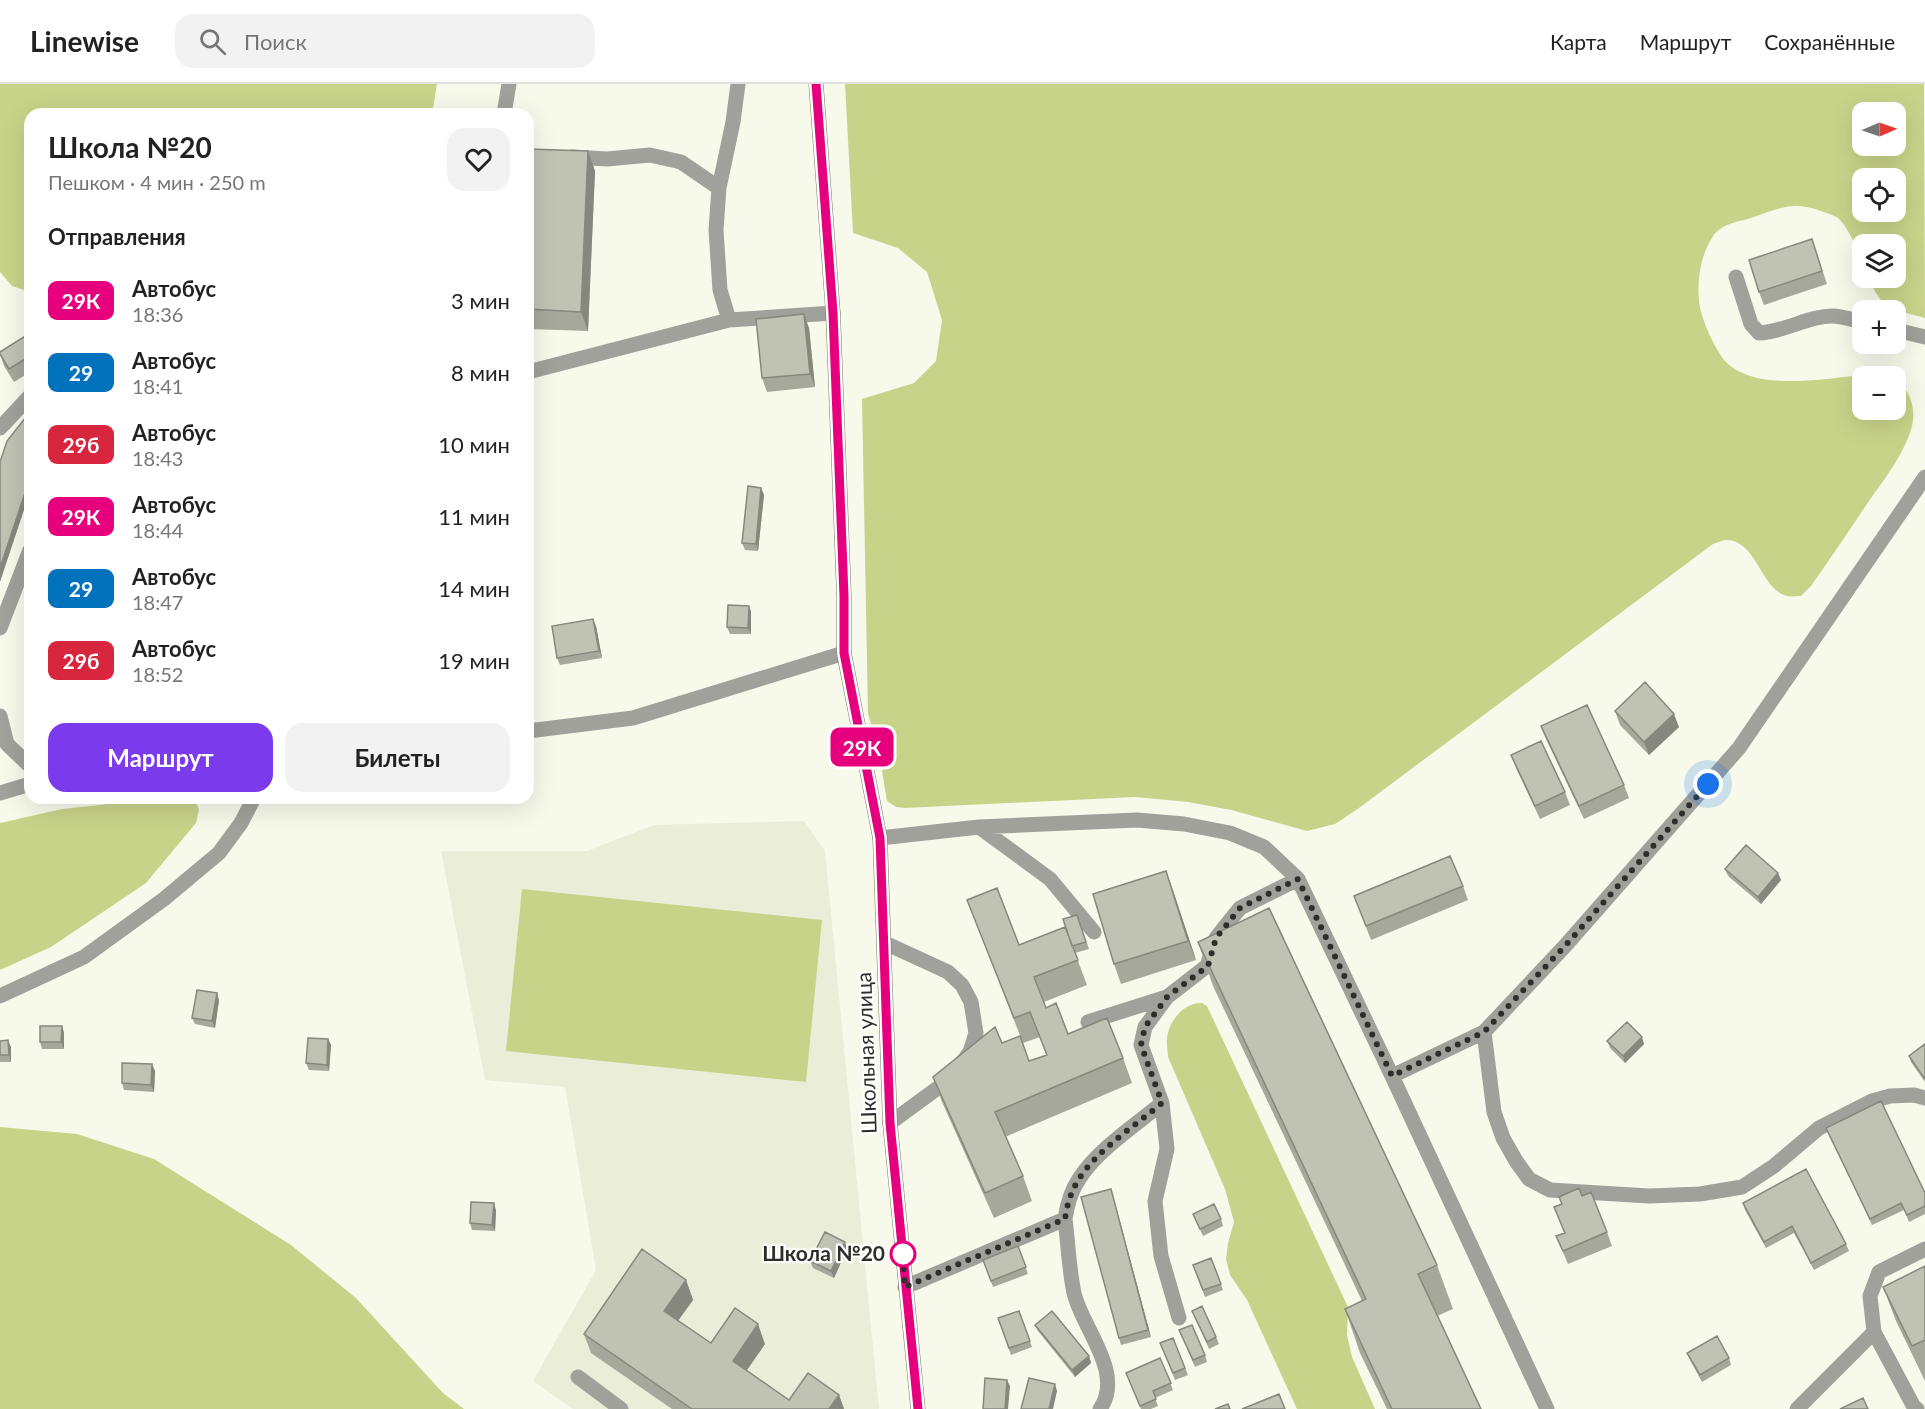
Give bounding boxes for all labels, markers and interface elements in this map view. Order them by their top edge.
search box [175,14,595,68]
text: Linewise [30,24,139,58]
icon: search [196,25,229,58]
text: Поиск [244,28,307,55]
text: Карта [1550,29,1607,54]
text: Маршрут [1640,29,1731,54]
text: Сохранённые [1764,29,1895,54]
north arrow [1852,102,1906,156]
map controls [1852,102,1906,420]
button: heart [447,128,510,191]
text: Школа №20 [48,130,212,164]
button: locate [1852,168,1906,222]
text: Пешком · 4 мин · 250 m [48,170,266,194]
text: Отправления [48,223,186,250]
button: layers [1852,234,1906,288]
text: Автобус [132,275,216,302]
text: 3 мин [451,287,510,314]
text: 29К [62,288,100,313]
button: + [1852,300,1906,354]
text: 18:36 [132,302,183,326]
text: Автобус [132,347,216,374]
text: 8 мин [451,359,510,386]
text: 29 [69,360,93,385]
button: − [1852,366,1906,420]
text: 18:41 [132,374,183,398]
text: Автобус [132,419,216,446]
text: 10 мин [438,431,510,458]
text: 29б [63,432,99,457]
text: 18:43 [132,446,183,470]
text: Автобус [132,491,216,518]
text: 11 мин [438,503,510,530]
text: 29К [62,504,100,529]
text: 18:44 [132,518,183,542]
text: Автобус [132,563,216,590]
text: 14 мин [438,575,510,602]
text: 29 [69,576,93,601]
text: 18:47 [132,590,183,614]
text: Автобус [132,635,216,662]
text: 19 мин [438,647,510,674]
text: 29б [63,648,99,673]
text: 18:52 [132,662,183,686]
button: Маршрут [48,723,273,792]
button: Билеты [285,723,510,792]
line badge: 29К [828,728,896,766]
text: 29К [843,735,881,760]
your location [1693,769,1723,799]
street label: Школьная улица [850,972,881,1135]
place label: Школа №20 [762,1240,885,1265]
marker: Школа №20 [890,1241,916,1267]

